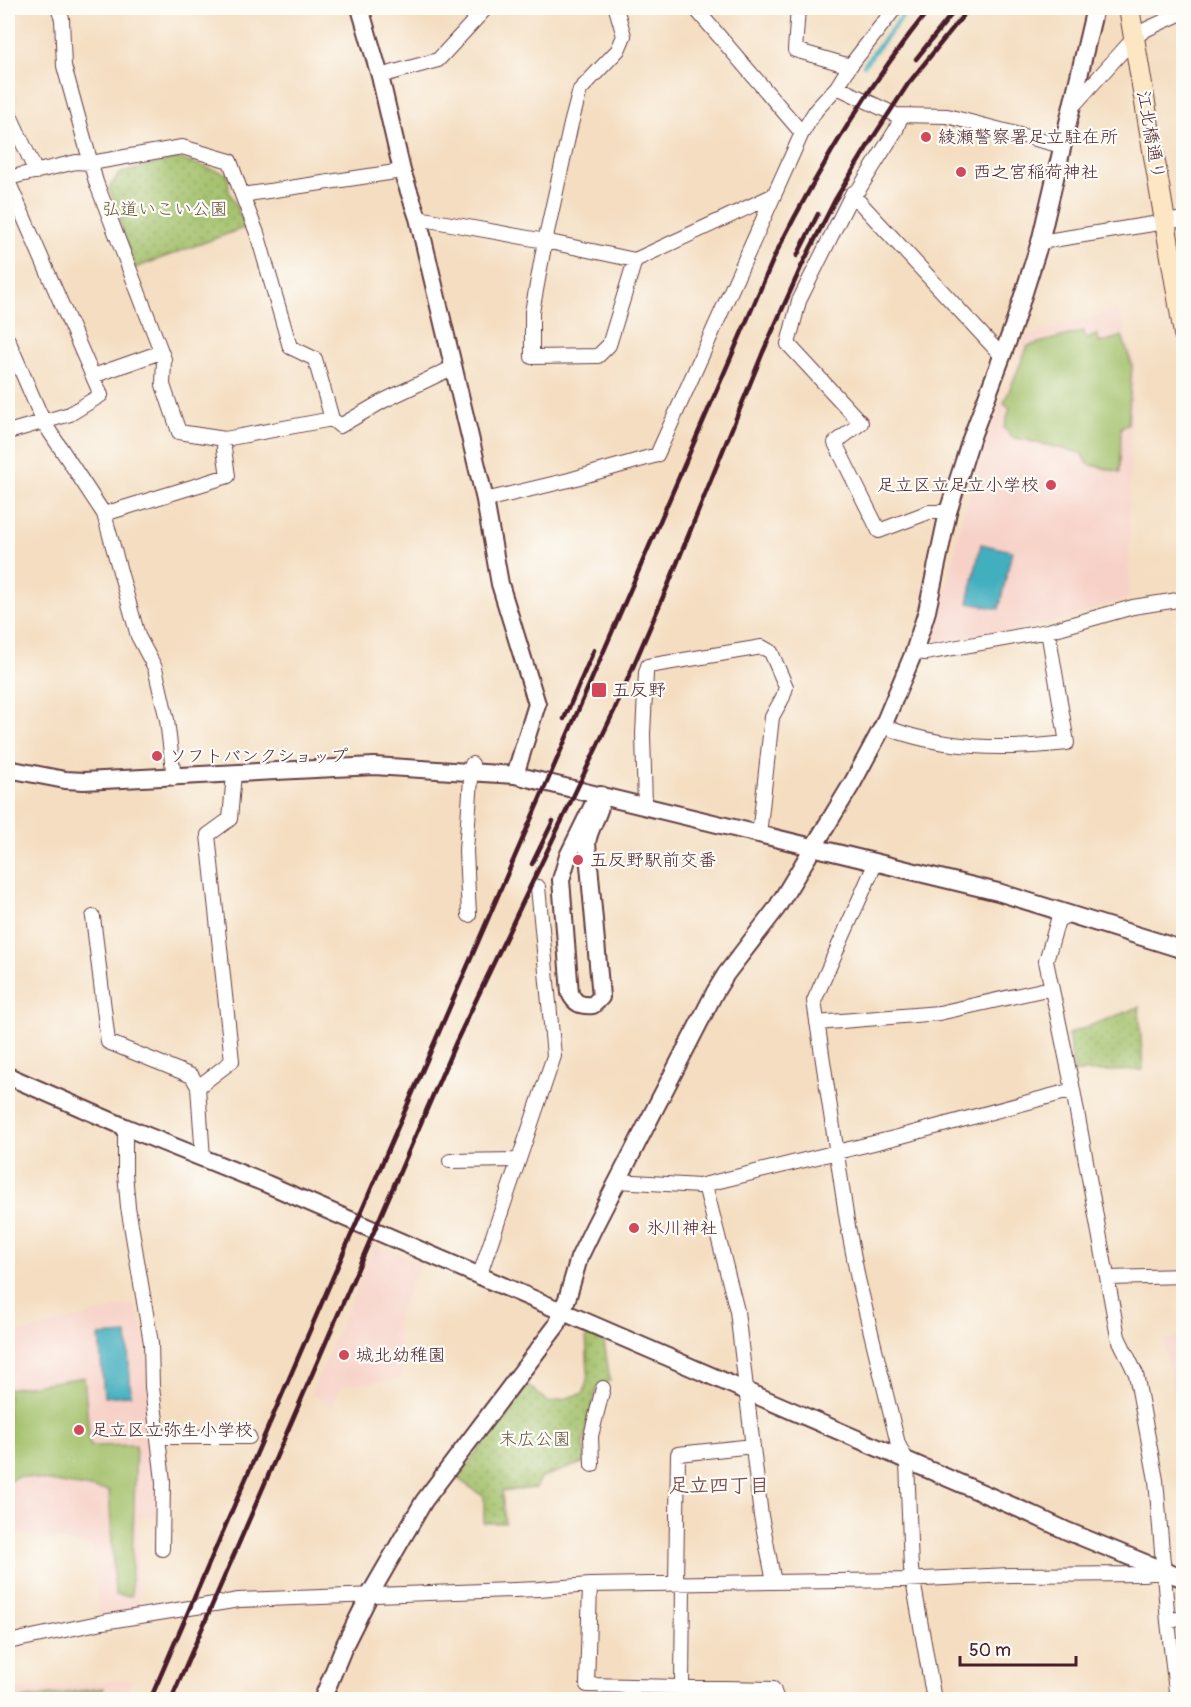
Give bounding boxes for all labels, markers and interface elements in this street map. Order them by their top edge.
street label: 江北橋通り [1131,89,1170,181]
place label: 綾瀬警察署足立駐在所 [938,126,1118,149]
marker: 綾瀬警察署足立駐在所 [919,130,933,144]
place label: 西之宮稲荷神社 [973,161,1099,184]
marker: 西之宮稲荷神社 [954,165,968,179]
park label: 弘道いこい公園 [102,198,228,221]
place label: 足立区立足立小学校 [877,474,1039,497]
marker: 足立区立足立小学校 [1044,478,1058,492]
place label: 五反野 [612,679,666,702]
marker: 五反野 [590,681,608,699]
place label: ソフトバンクショップ [169,745,348,768]
marker: ソフトバンクショップ [150,749,164,763]
place label: 五反野駅前交番 [590,849,716,872]
marker: 五反野駅前交番 [571,853,585,867]
place label: 氷川神社 [646,1217,718,1240]
marker: 氷川神社 [627,1221,641,1235]
place label: 城北幼稚園 [356,1344,446,1367]
marker: 城北幼稚園 [337,1348,351,1362]
place label: 足立区立弥生小学校 [91,1419,253,1442]
marker: 足立区立弥生小学校 [72,1423,86,1437]
park label: 末広公園 [499,1428,571,1451]
district label: 足立四丁目 [669,1473,769,1498]
scale bar [960,1629,1076,1667]
text: 50 m [969,1639,1011,1662]

